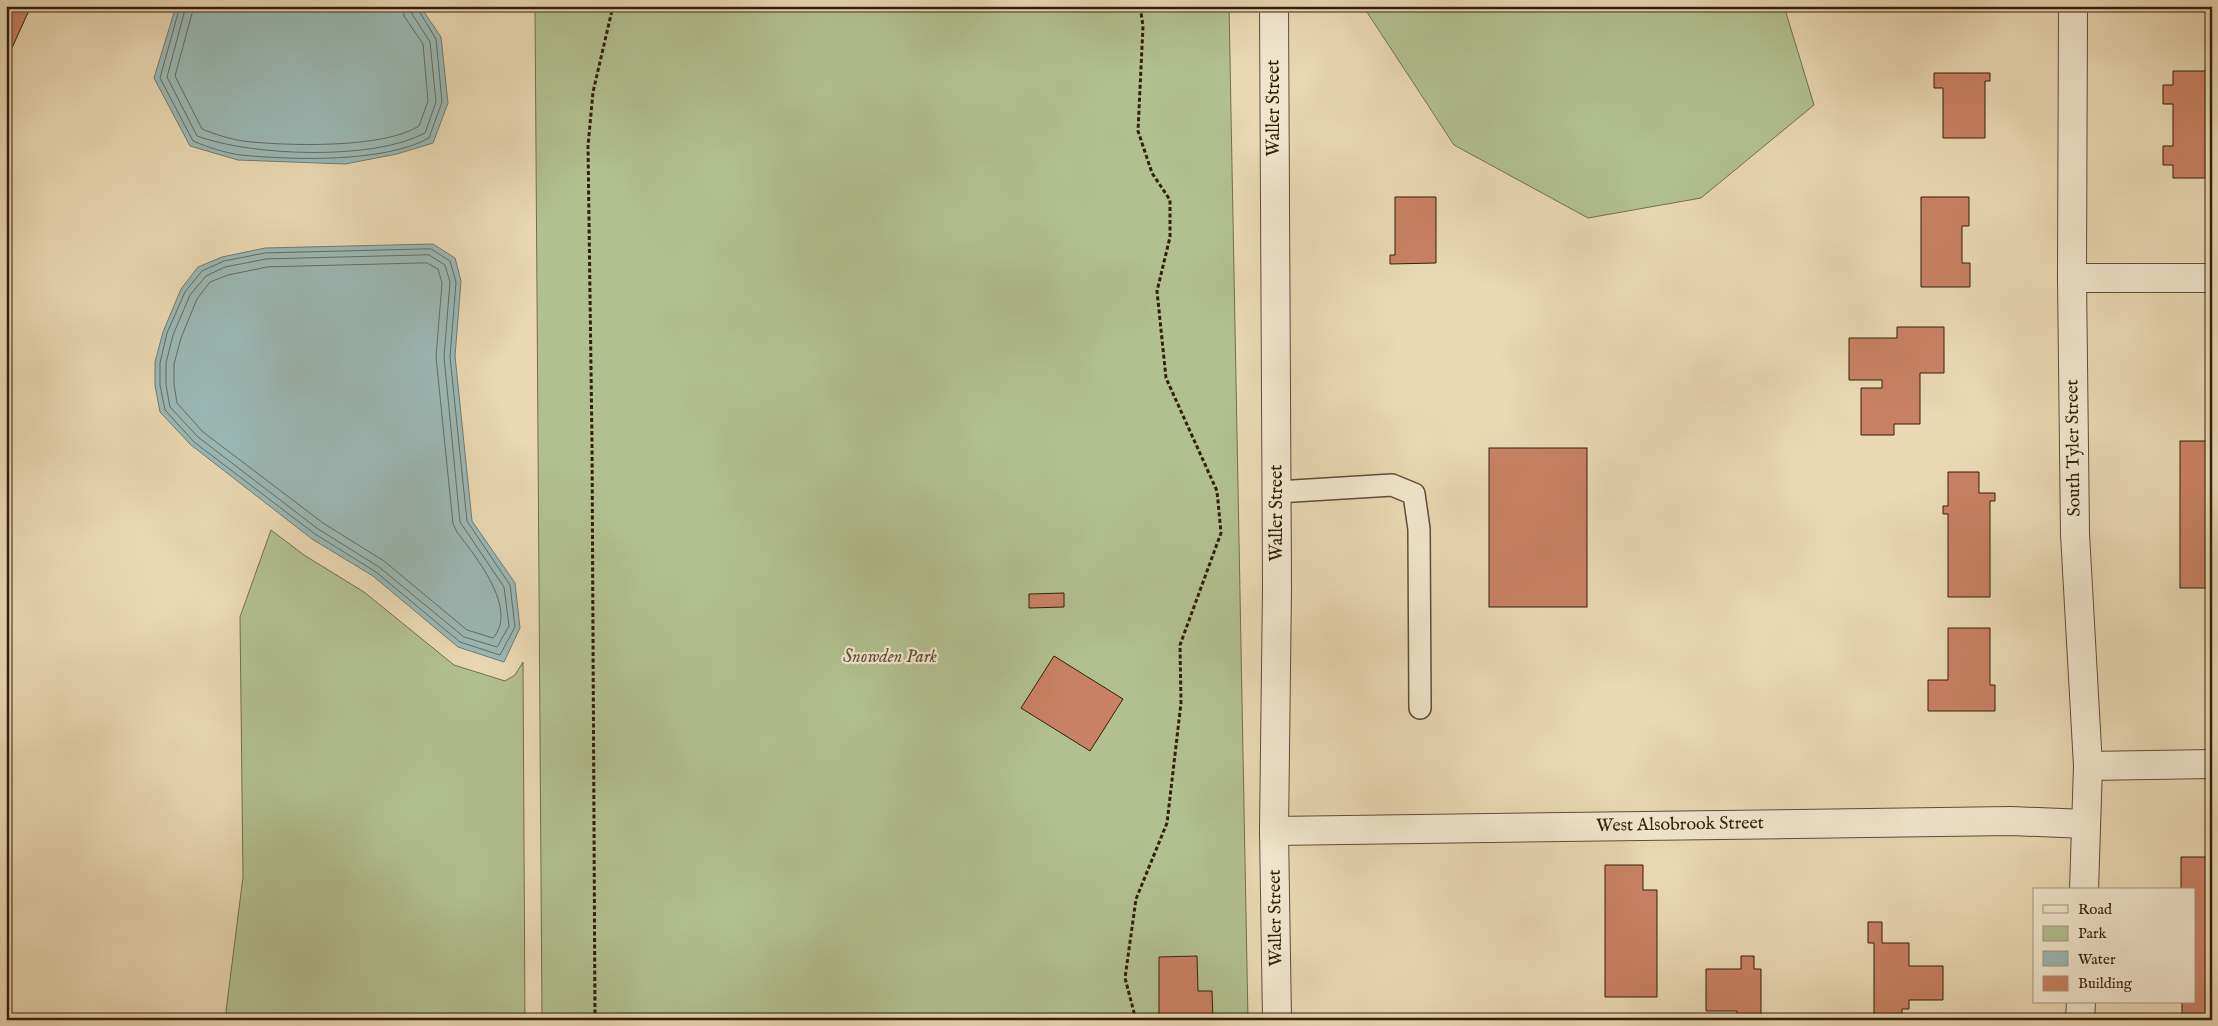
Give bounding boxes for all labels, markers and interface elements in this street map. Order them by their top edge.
street label: Waller Street [1263,59,1286,157]
street label: South Tyler Street [2061,379,2087,517]
street label: Waller Street [1266,464,1289,562]
park label: Snowden Park [843,646,937,669]
street label: West Alsobrook Street [1596,812,1764,838]
street label: Waller Street [1264,869,1288,967]
legend [2033,888,2196,1004]
text: Road [2078,900,2113,919]
text: Park [2078,924,2108,943]
text: Water [2078,950,2116,969]
text: Building [2078,974,2133,993]

